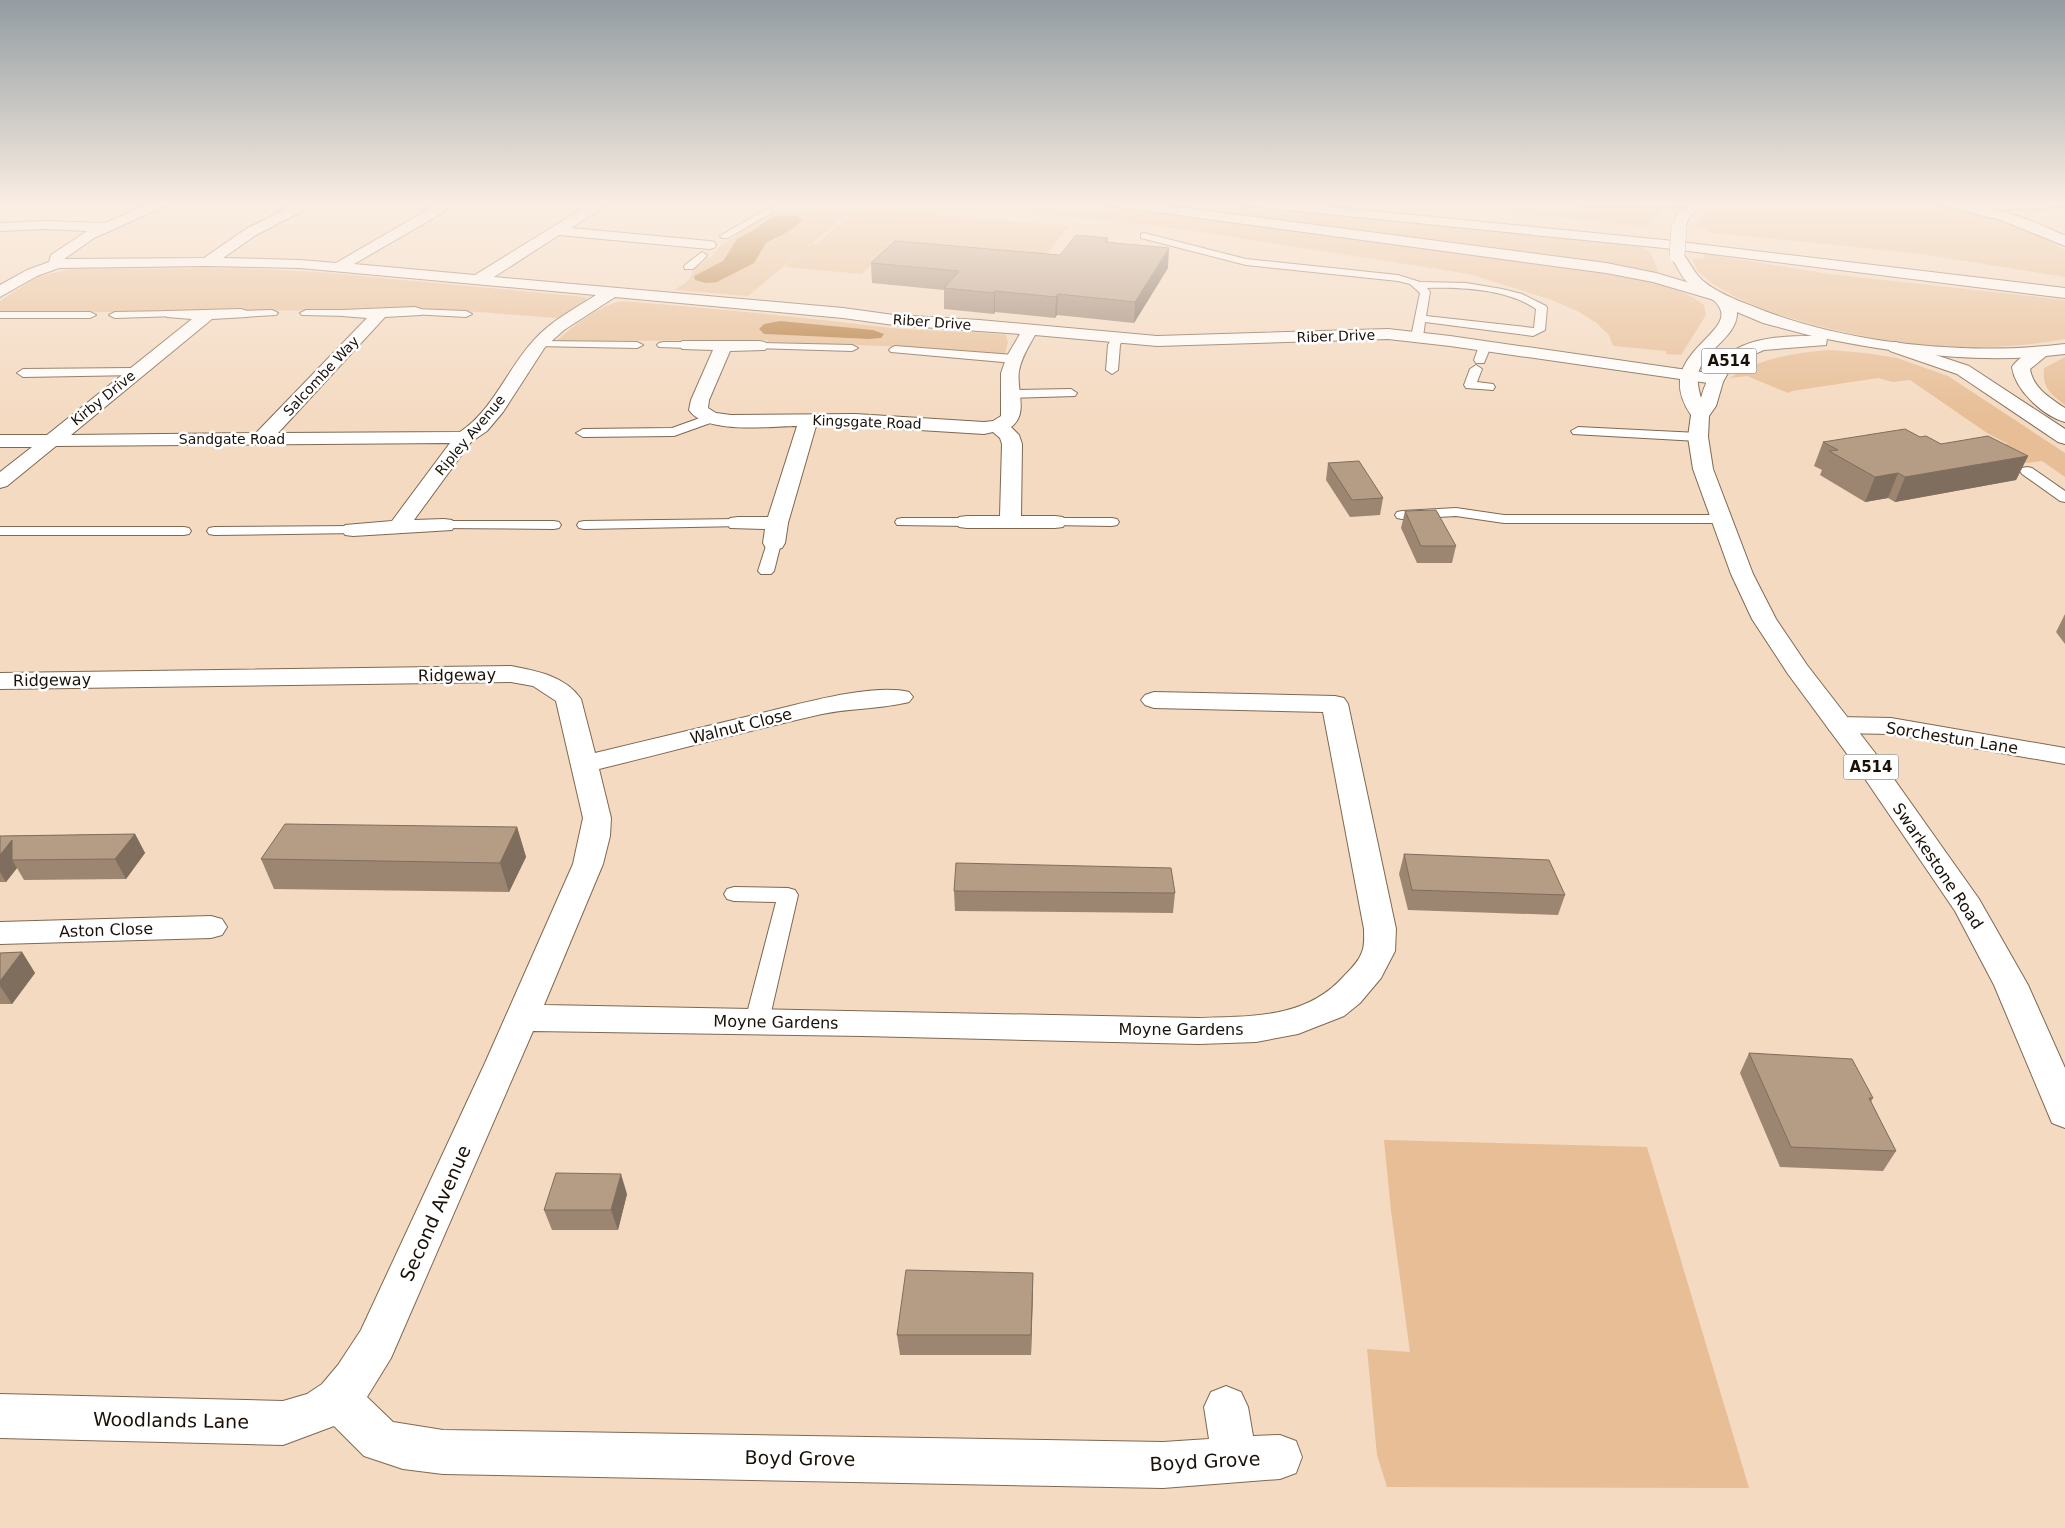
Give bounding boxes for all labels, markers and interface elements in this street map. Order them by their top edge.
street label: Riber Drive [892,311,972,333]
street label: Riber Drive [1296,327,1376,345]
street label: Salcombe Way [280,333,362,419]
road number: A514 [1702,348,1756,374]
street label: Kirby Drive [68,367,138,429]
street label: Ripley Avenue [432,392,508,478]
street label: Kingsgate Road [812,412,922,432]
street label: Sandgate Road [179,431,285,447]
street label: Ridgeway [418,665,496,685]
street label: Ridgeway [13,670,91,690]
street label: Walnut Close [688,704,794,748]
street label: Sorchestun Lane [1885,718,2019,758]
road number: A514 [1844,754,1898,780]
street label: Swarkestone Road [1889,799,1987,933]
street label: Aston Close [59,919,153,941]
street label: Moyne Gardens [713,1011,839,1033]
street label: Moyne Gardens [1118,1020,1244,1039]
street label: Second Avenue [395,1142,475,1284]
street label: Woodlands Lane [93,1408,249,1432]
street label: Boyd Grove [744,1446,856,1470]
street label: Boyd Grove [1149,1447,1261,1475]

